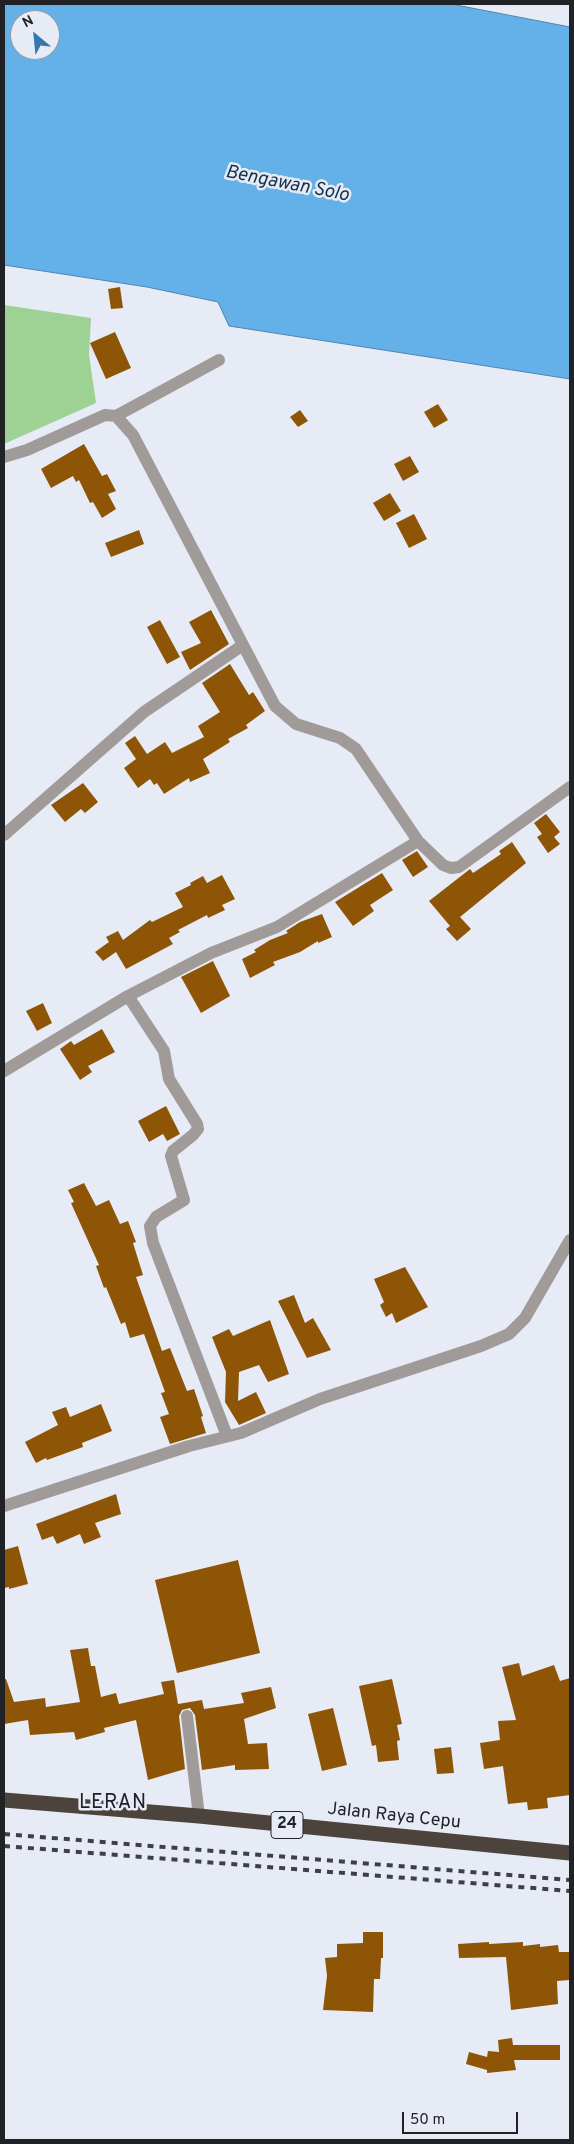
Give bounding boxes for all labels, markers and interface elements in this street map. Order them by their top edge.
north arrow [10,10,60,60]
text: N [20,12,37,32]
water label: Bengawan Solo [223,162,351,208]
district label: LERAN [78,1792,148,1816]
street label: Jalan Raya Cepu [326,1799,462,1835]
road number: 24 [271,1812,303,1838]
scale bar [404,2102,520,2134]
text: 50 m [410,2111,445,2130]

